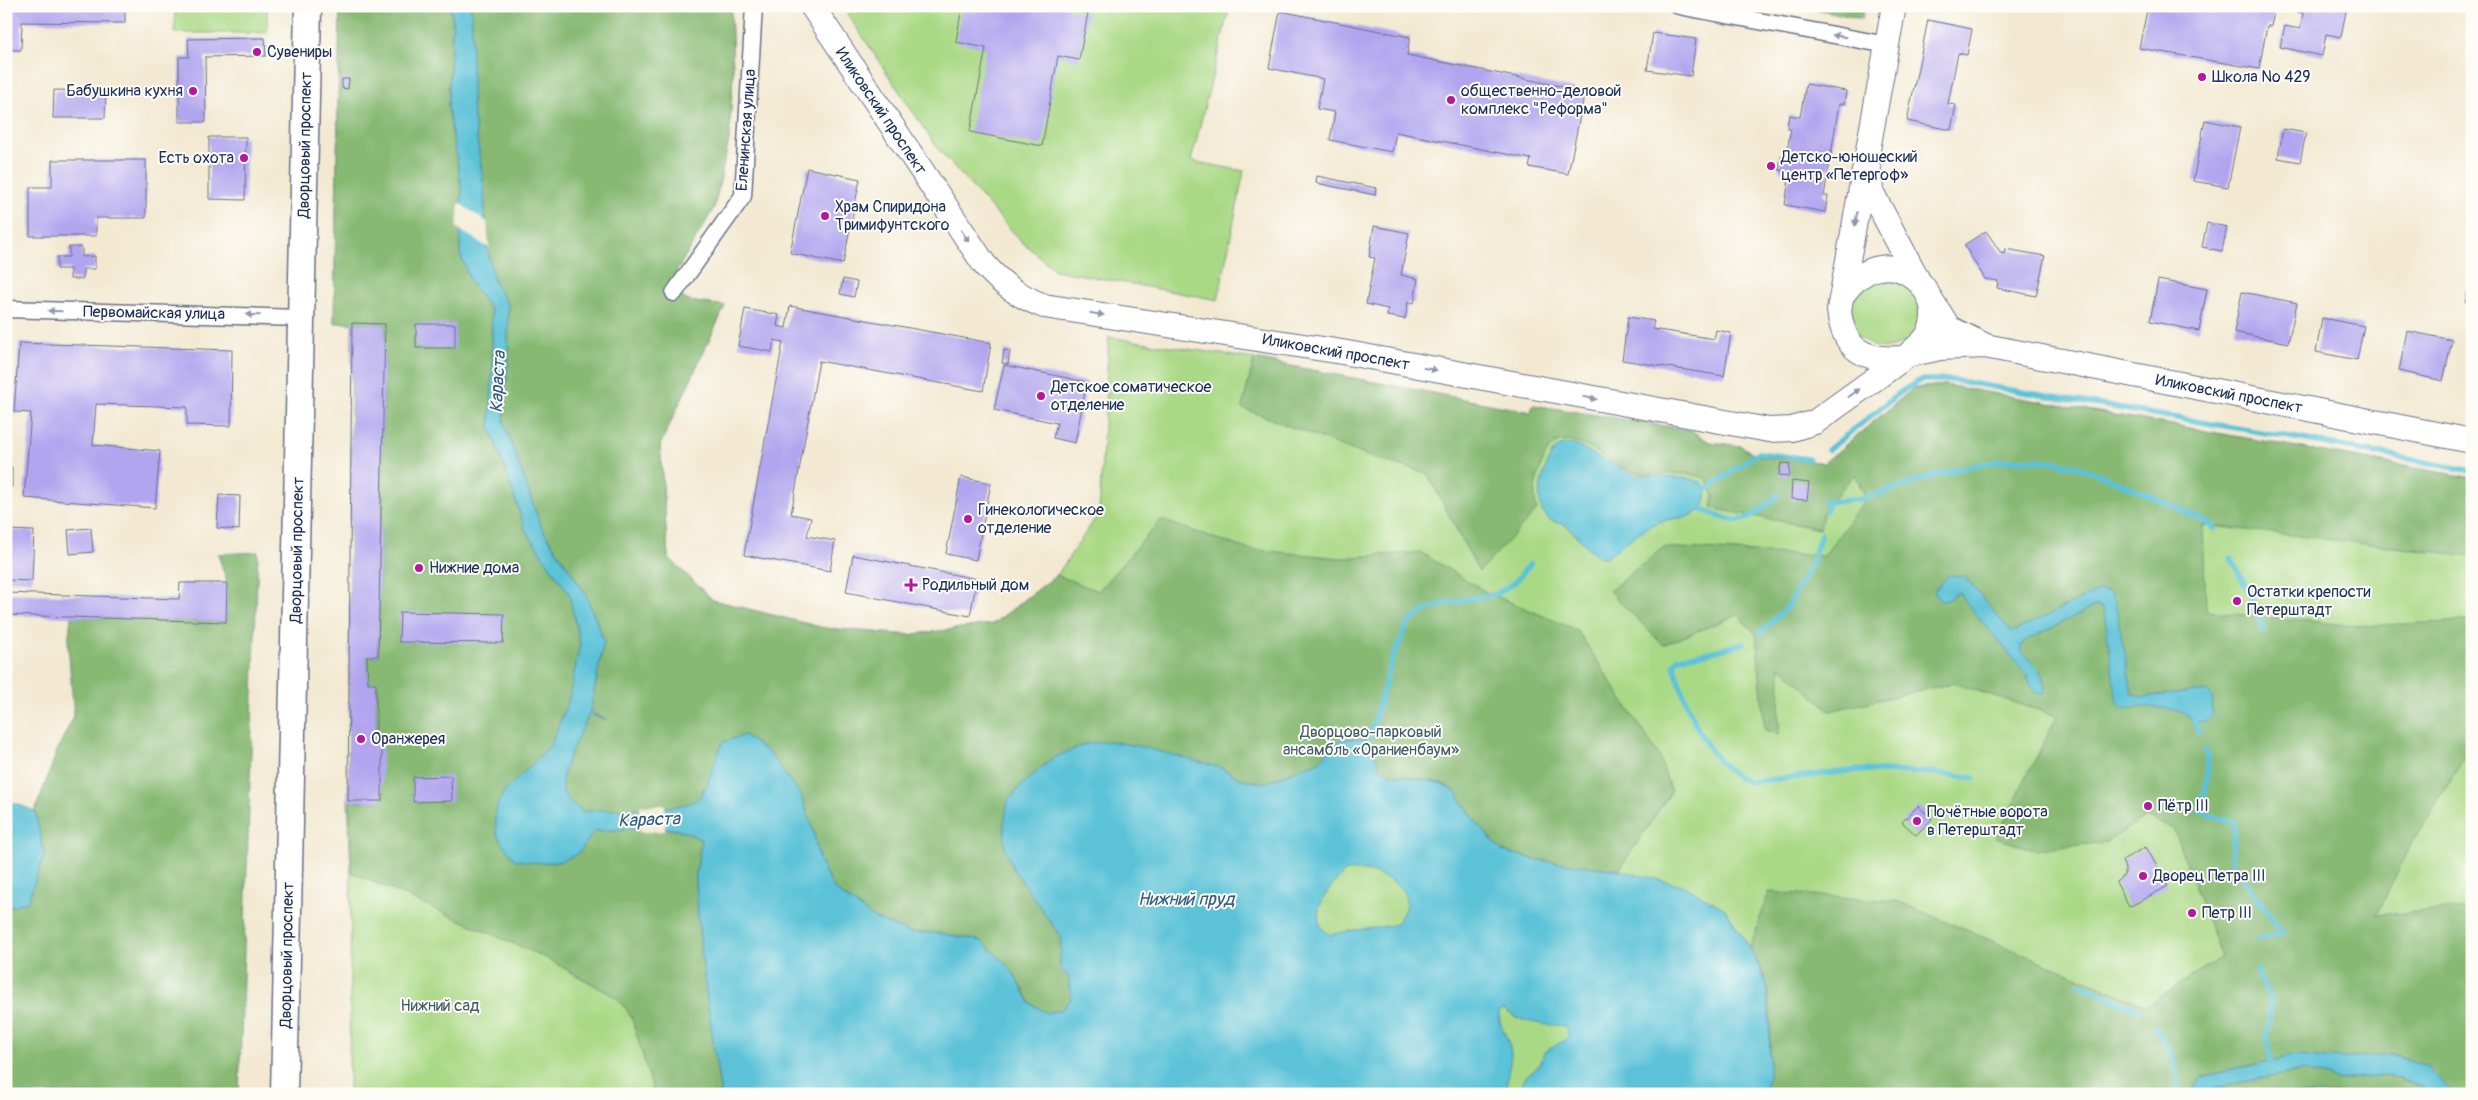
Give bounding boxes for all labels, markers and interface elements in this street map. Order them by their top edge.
one-way arrow [1830,32,1846,40]
place label: Сувениры [267,42,332,62]
street label: Иликовский проспект [831,44,931,178]
marker: Сувениры [251,46,263,58]
place label: Школа № 429 [2212,67,2311,87]
street label: Еленинская улица [732,68,760,192]
marker: Школа № 429 [2196,71,2208,83]
street label: Дворцовый проспект [294,72,316,219]
place label: Бабушкина кухня [66,81,183,101]
place label: oбщеcтвенно-деловoй кoмплeкc "Peфoрма" [1461,81,1622,119]
marker: Бабушкина кухня [187,85,199,97]
marker: oбщеcтвенно-деловoй кoмплeкc "Peфoрма" [1445,94,1457,106]
place label: Детско-юношеский центр «Петергоф» [1780,147,1918,185]
place label: Есть охота [158,148,234,168]
marker: Есть охота [238,152,250,164]
marker: Детско-юношеский центр «Петергоф» [1765,160,1777,172]
place label: Храм Спиридона Тримифунтского [835,197,950,235]
marker: Храм Спиридона Тримифунтского [819,210,831,222]
one-way arrow [1852,211,1860,227]
one-way arrow [960,229,970,243]
street label: Первомайская улица [83,302,225,324]
one-way arrow [47,306,63,314]
one-way arrow [245,311,261,319]
one-way arrow [1090,311,1106,319]
street label: Иликовский проспект [1261,329,1411,375]
water label: Караста [485,349,511,413]
one-way arrow [1423,365,1439,373]
street label: Иликовский проспект [2154,370,2304,418]
place label: Детское соматическое отделение [1050,377,1212,415]
one-way arrow [1847,388,1861,398]
marker: Детское соматическое отделение [1035,390,1047,402]
one-way arrow [1583,394,1599,402]
street label: Дворцовый проспект [286,477,308,624]
place label: Гинекологическое отделение [978,500,1104,538]
marker: Гинекологическое отделение [962,513,974,525]
place label: Нижние дома [429,558,519,578]
marker: Нижние дома [413,562,425,574]
place label: Родильный дом [922,575,1029,595]
marker: Родильный дом [904,578,918,592]
place label: Остатки крепости Петерштадт [2247,582,2371,620]
marker: Остатки крепости Петерштадт [2231,595,2243,607]
park label: Дворцово-парковый ансамбль «Ораниенбаум» [1283,722,1459,760]
place label: Оранжерея [371,729,445,749]
marker: Оранжерея [355,733,367,745]
place label: Пётр III [2158,796,2209,816]
marker: Пётр III [2142,800,2154,812]
place label: Почётные ворота в Петерштадт [1927,802,2048,840]
water label: Караста [618,807,682,833]
marker: Почётные ворота в Петерштадт [1911,815,1923,827]
place label: Дворец Петра III [2152,866,2266,886]
marker: Дворец Петра III [2137,870,2149,882]
street label: Дворцовый проспект [276,882,298,1029]
water label: Нижний пруд [1138,888,1237,911]
place label: Петр III [2202,903,2252,923]
marker: Петр III [2186,907,2198,919]
park label: Нижний сад [401,996,480,1016]

